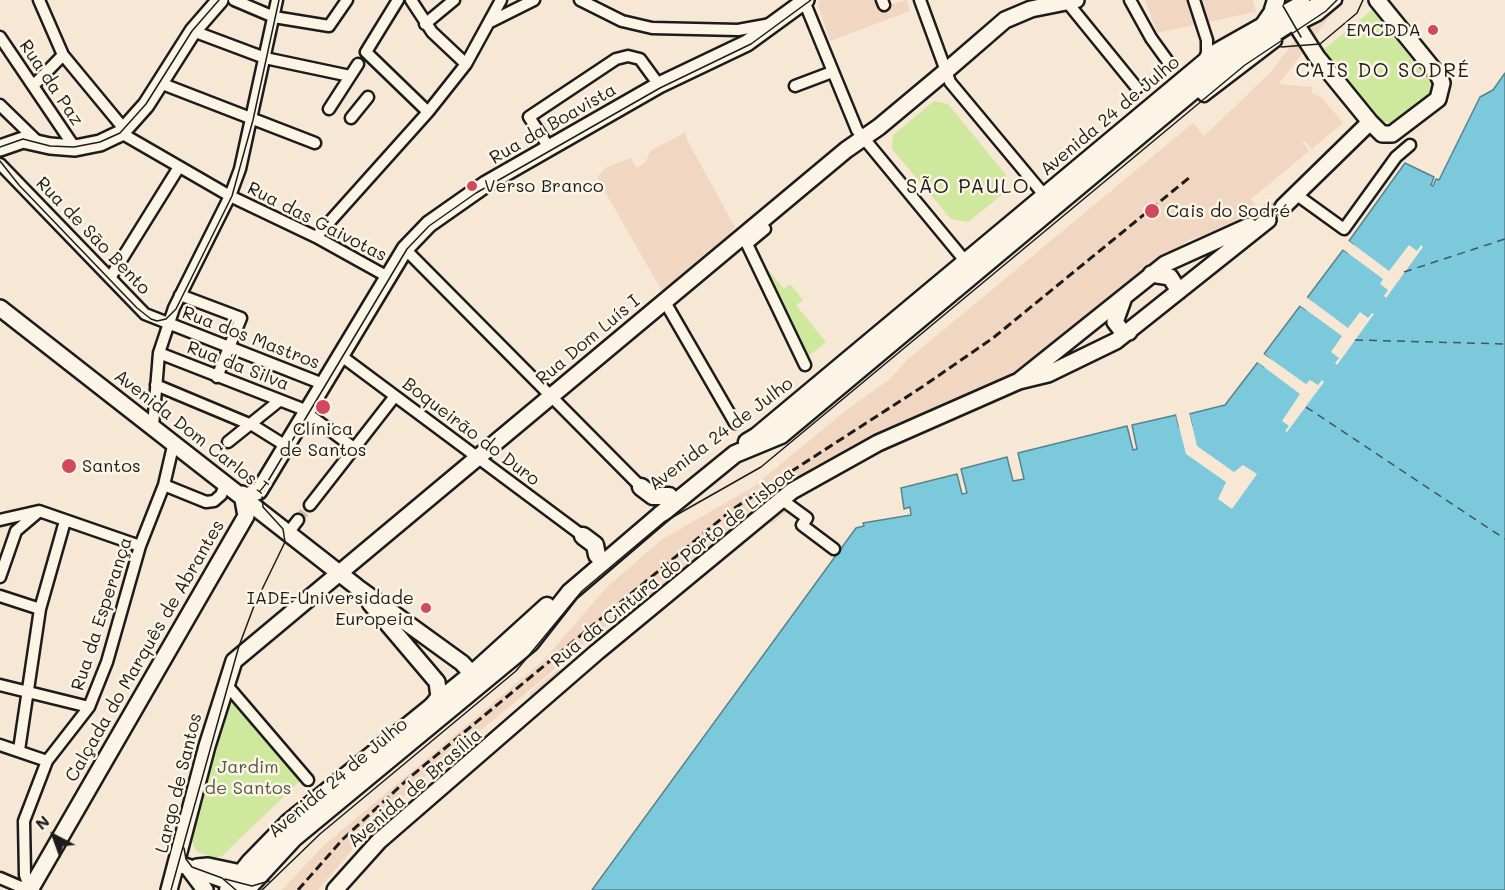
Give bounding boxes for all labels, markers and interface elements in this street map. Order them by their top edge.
place label: EMCDDA [1346,19,1421,41]
marker: EMCDDA [1426,23,1440,37]
street label: Rua da Paz [14,36,88,130]
street label: Avenida 24 de Julho [1036,52,1184,180]
district label: CAIS DO SODRÉ [1295,59,1471,83]
street label: Rua da Boavista [486,79,620,169]
street label: Rua de São Bento [31,173,155,299]
place label: Verso Branco [484,175,604,197]
district label: SÃO PAULO [906,175,1030,199]
street label: Rua das Gaivotas [244,178,390,266]
marker: Verso Branco [465,179,479,193]
place label: Cais do Sodré [1166,200,1290,222]
marker: Cais do Sodré [1143,202,1161,220]
street label: Rua Dom Luís I [532,290,644,390]
street label: Rua dos Mastros [179,302,323,374]
street label: Rua da Silva [184,337,292,395]
street label: Avenida Dom Carlos I [110,365,272,499]
street label: Boqueirão do Duro [398,373,544,491]
street label: Avenida 24 de Julho [645,373,797,495]
marker: Clínica de Santos [314,398,332,416]
place label: Clínica de Santos [280,418,366,460]
place label: Santos [82,455,141,477]
marker: Santos [60,457,78,475]
street label: Rua da Cintura do Porto de Lisboa [547,462,799,672]
street label: Calçada do Marquês de Abrantes [61,516,229,786]
street label: Rua da Esperança [67,535,137,693]
place label: IADE-Universidade Europeia [247,587,414,630]
marker: IADE-Universidade Europeia [419,601,433,615]
street label: Largo de Santos [151,711,207,855]
street label: Avenida 24 de Julho [264,714,412,842]
street label: Avenida de Brasília [344,724,486,852]
park label: Jardim de Santos [205,756,291,798]
north arrow [24,806,84,866]
text: N [30,810,53,834]

